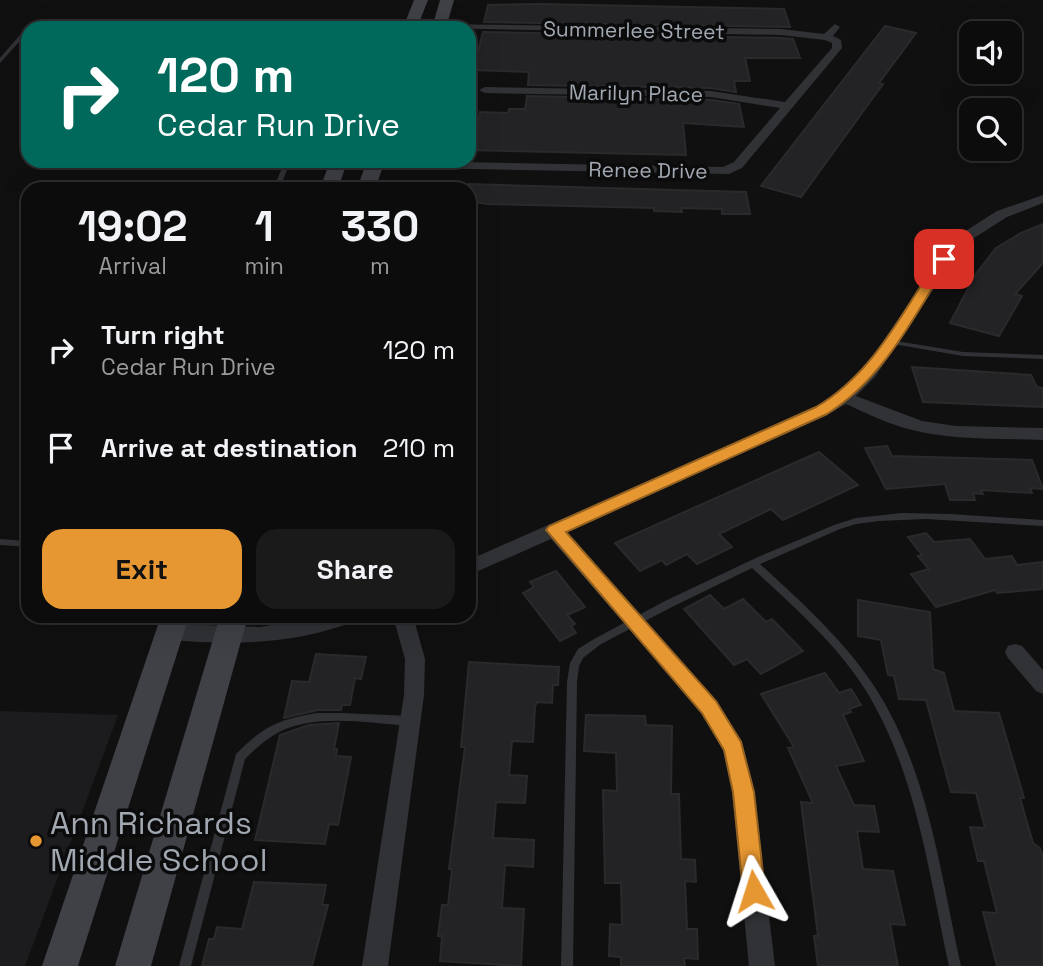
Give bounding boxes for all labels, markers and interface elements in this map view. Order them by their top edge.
street label: Summerlee Street [543,15,725,45]
map controls [959,21,1022,161]
button: sound [959,21,1022,84]
text: 120 m [157,44,294,106]
icon: right [42,49,133,140]
street label: Marilyn Place [569,78,703,108]
button: search [959,98,1022,161]
text: Cedar Run Drive [157,105,400,145]
street label: Renee Drive [588,155,708,185]
text: 19:02 [78,200,188,253]
text: 1 [255,200,274,253]
text: 330 [341,200,419,253]
pin [914,229,974,289]
icon: arrive [925,240,963,278]
text: Arrival [99,251,167,281]
text: min [244,251,284,281]
text: m [370,251,390,281]
text: Turn right [101,318,225,352]
icon: right [42,331,80,369]
text: 120 m [383,333,455,367]
text: Cedar Run Drive [101,352,276,382]
icon: arrive [42,429,80,467]
text: Arrive at destination [101,431,358,465]
text: 210 m [383,431,455,465]
button: Exit [42,529,242,609]
button: Share [256,529,455,609]
place label: Ann Richards Middle School [50,803,267,880]
marker: Ann Richards Middle School [28,833,44,849]
position arrow [717,854,791,928]

